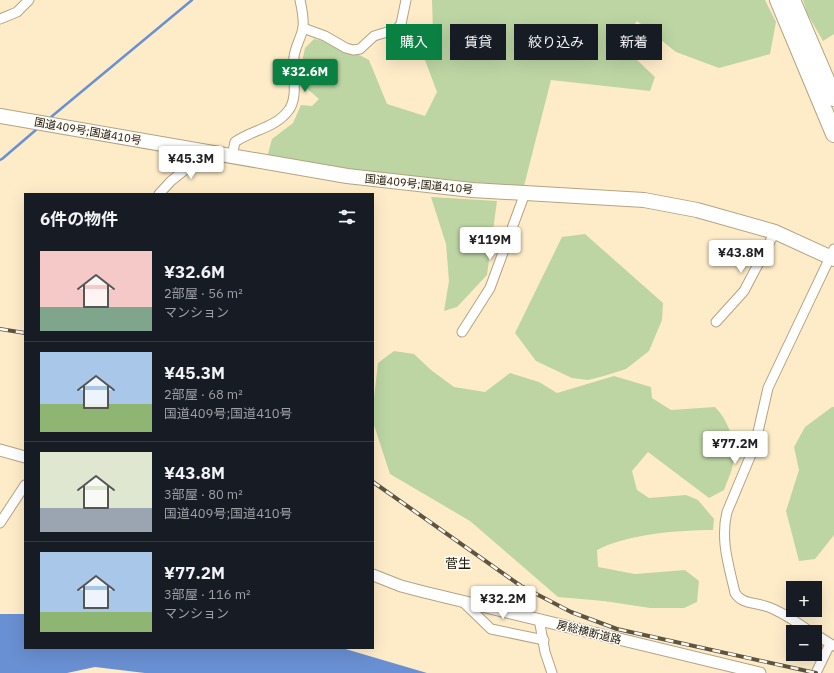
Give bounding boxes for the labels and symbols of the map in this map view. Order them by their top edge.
pin: ¥32.6M [272,59,338,93]
street label: 国道409号;国道410号 [33,115,143,147]
pin: ¥45.3M [158,146,224,180]
street label: 国道409号;国道410号 [364,171,474,197]
pin: ¥119M [462,227,518,261]
pin: ¥43.8M [708,240,774,274]
pin: ¥77.2M [702,431,768,465]
district label: 菅生 [445,555,471,572]
pin: ¥32.2M [470,586,536,620]
street label: 房総横断道路 [555,617,623,647]

